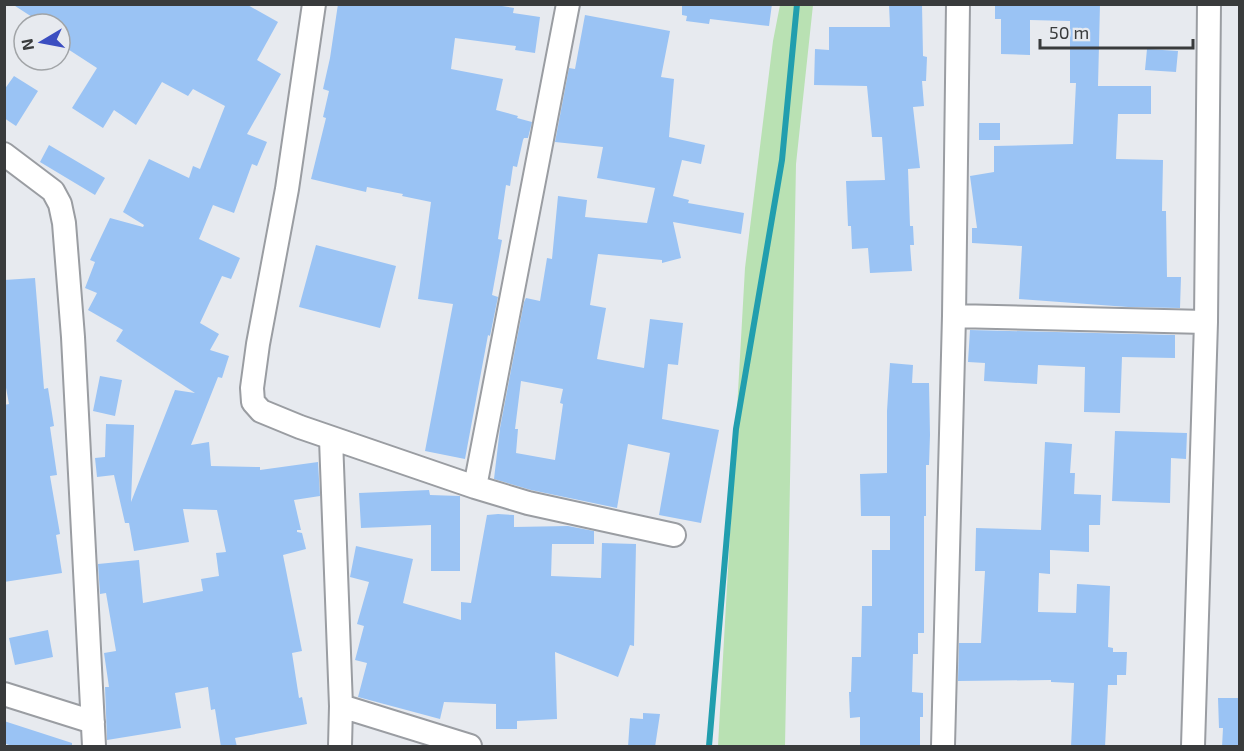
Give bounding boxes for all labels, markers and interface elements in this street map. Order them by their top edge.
north arrow [12,12,72,72]
scale bar [1040,12,1193,50]
text: 50 m [1049,21,1089,43]
text: N [16,37,37,52]

